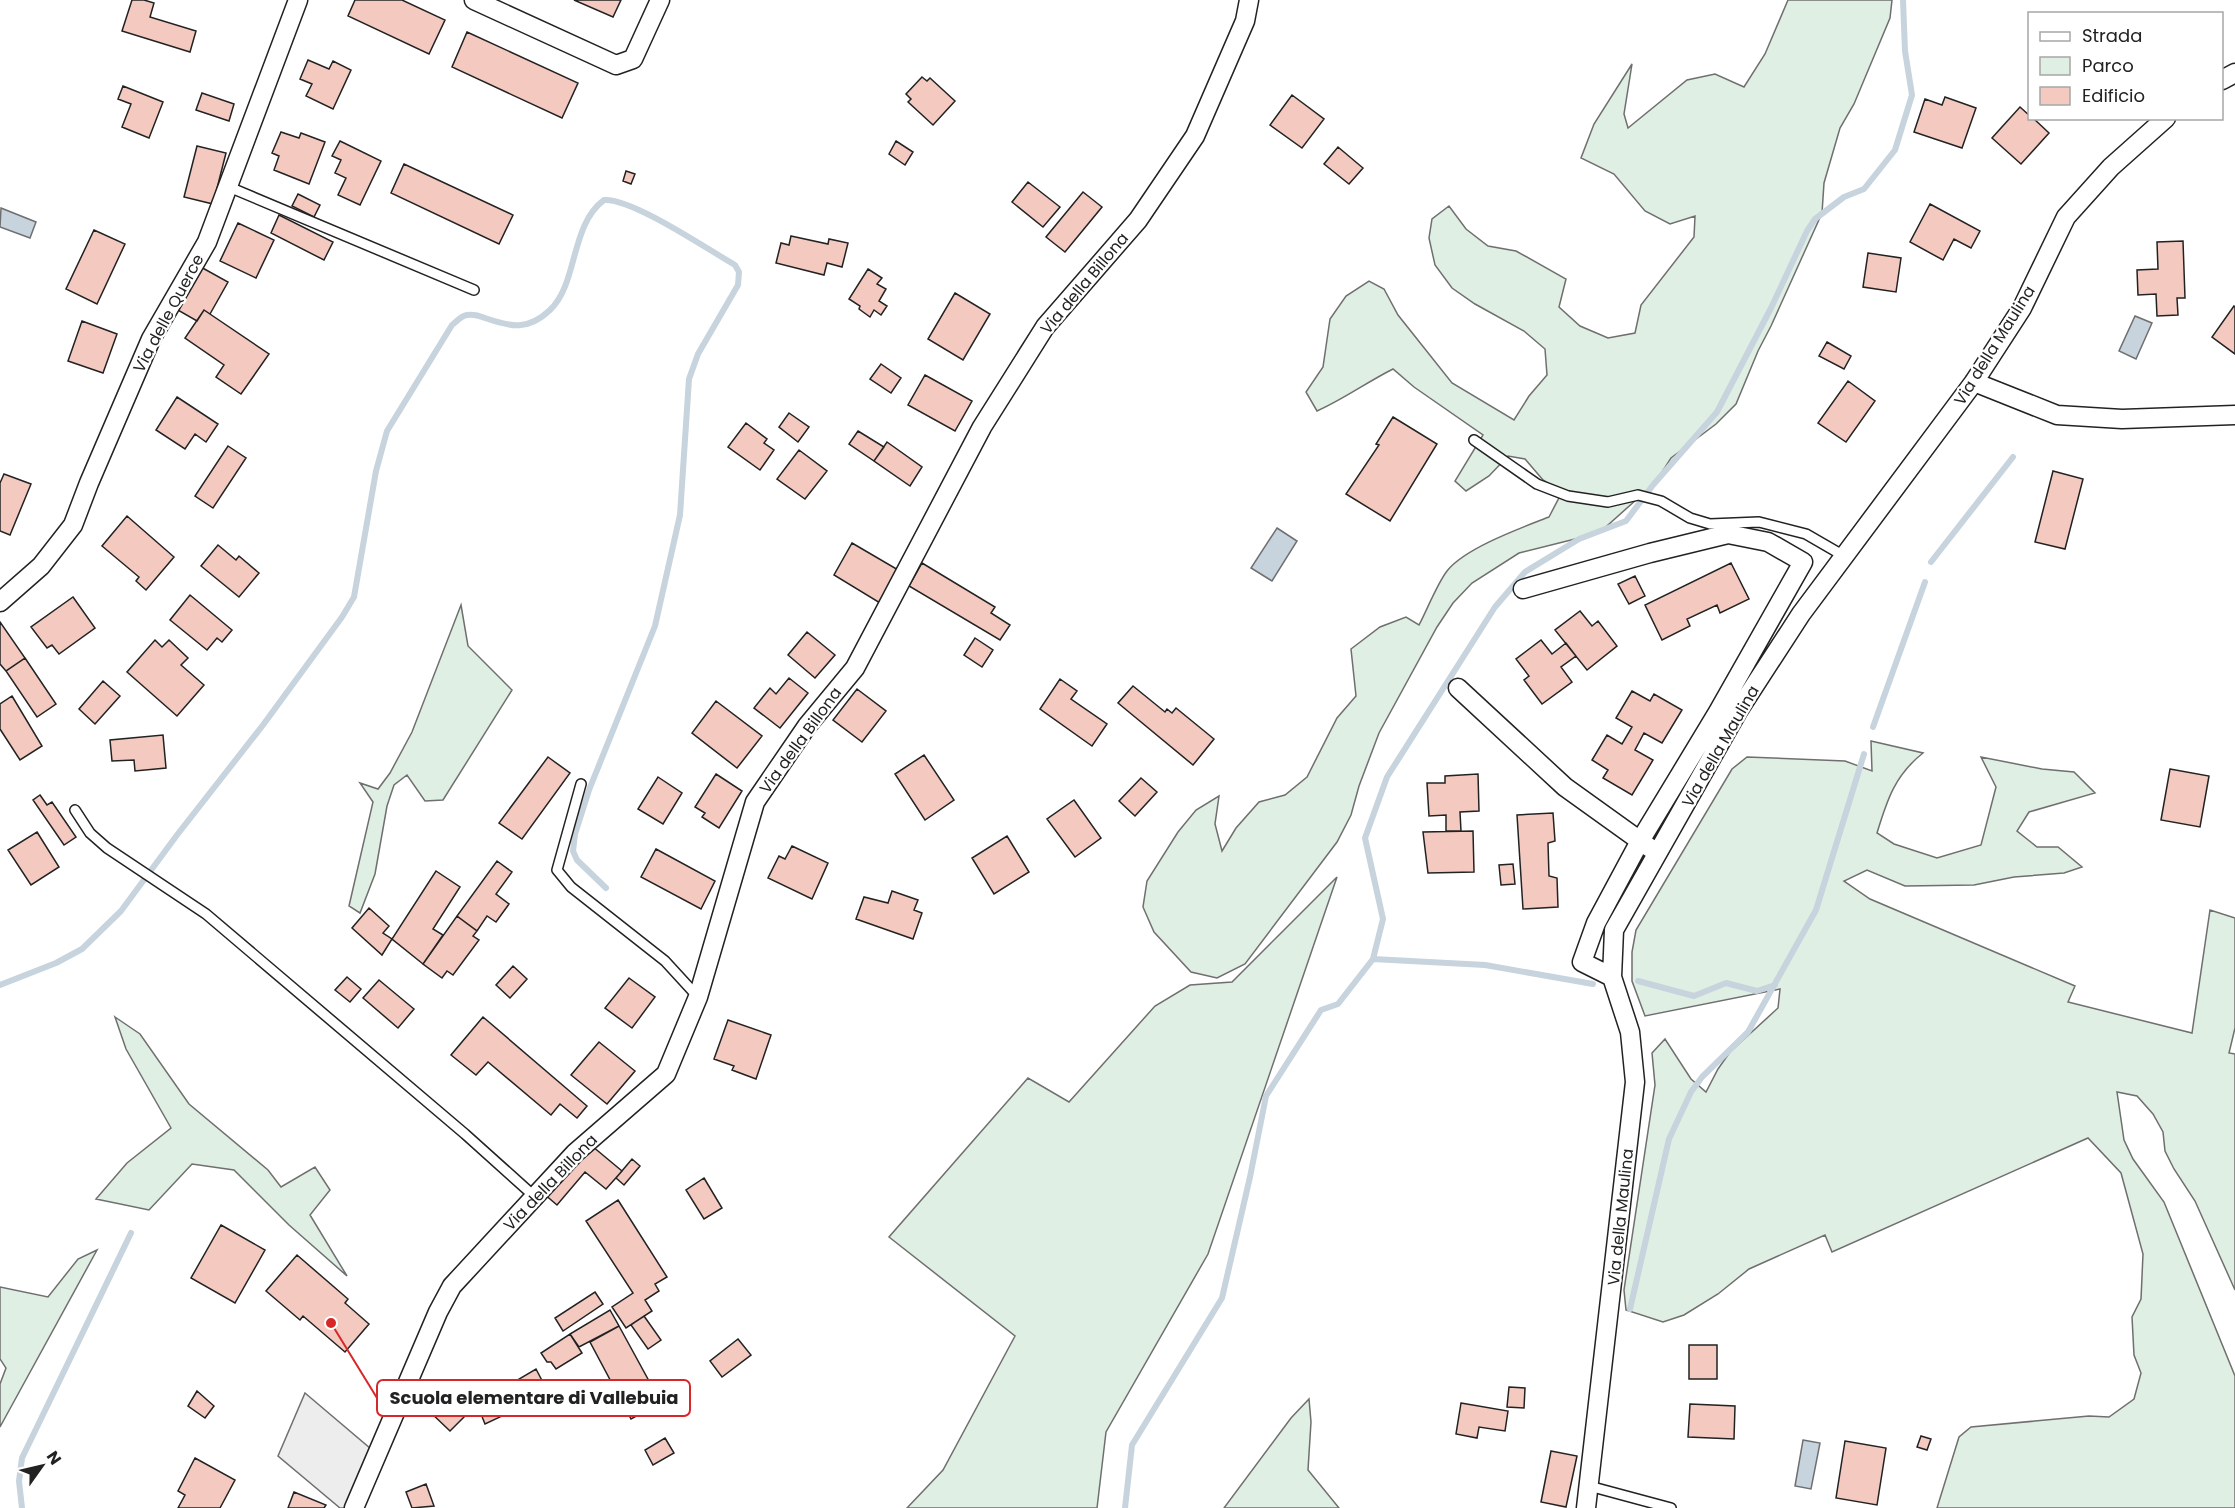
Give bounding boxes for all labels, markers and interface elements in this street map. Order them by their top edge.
legend [2028,12,2223,120]
text: Strada [2082,23,2142,48]
text: Parco [2082,53,2134,78]
text: Edificio [2082,83,2145,108]
street label: Via della Billona [1035,227,1134,339]
street label: Via delle Querce [128,250,209,376]
street label: Via della Maulina [1948,281,2041,410]
street label: Via della Maulina [1676,681,1765,811]
street label: Via della Billona [754,682,847,798]
street label: Via della Billona [498,1129,603,1236]
street label: Via della Maulina [1602,1148,1639,1287]
callout: Scuola elementare di Vallebuia [377,1380,690,1416]
text: Scuola elementare di Vallebuia [389,1385,679,1410]
north arrow [12,1436,72,1496]
text: N [41,1446,67,1469]

